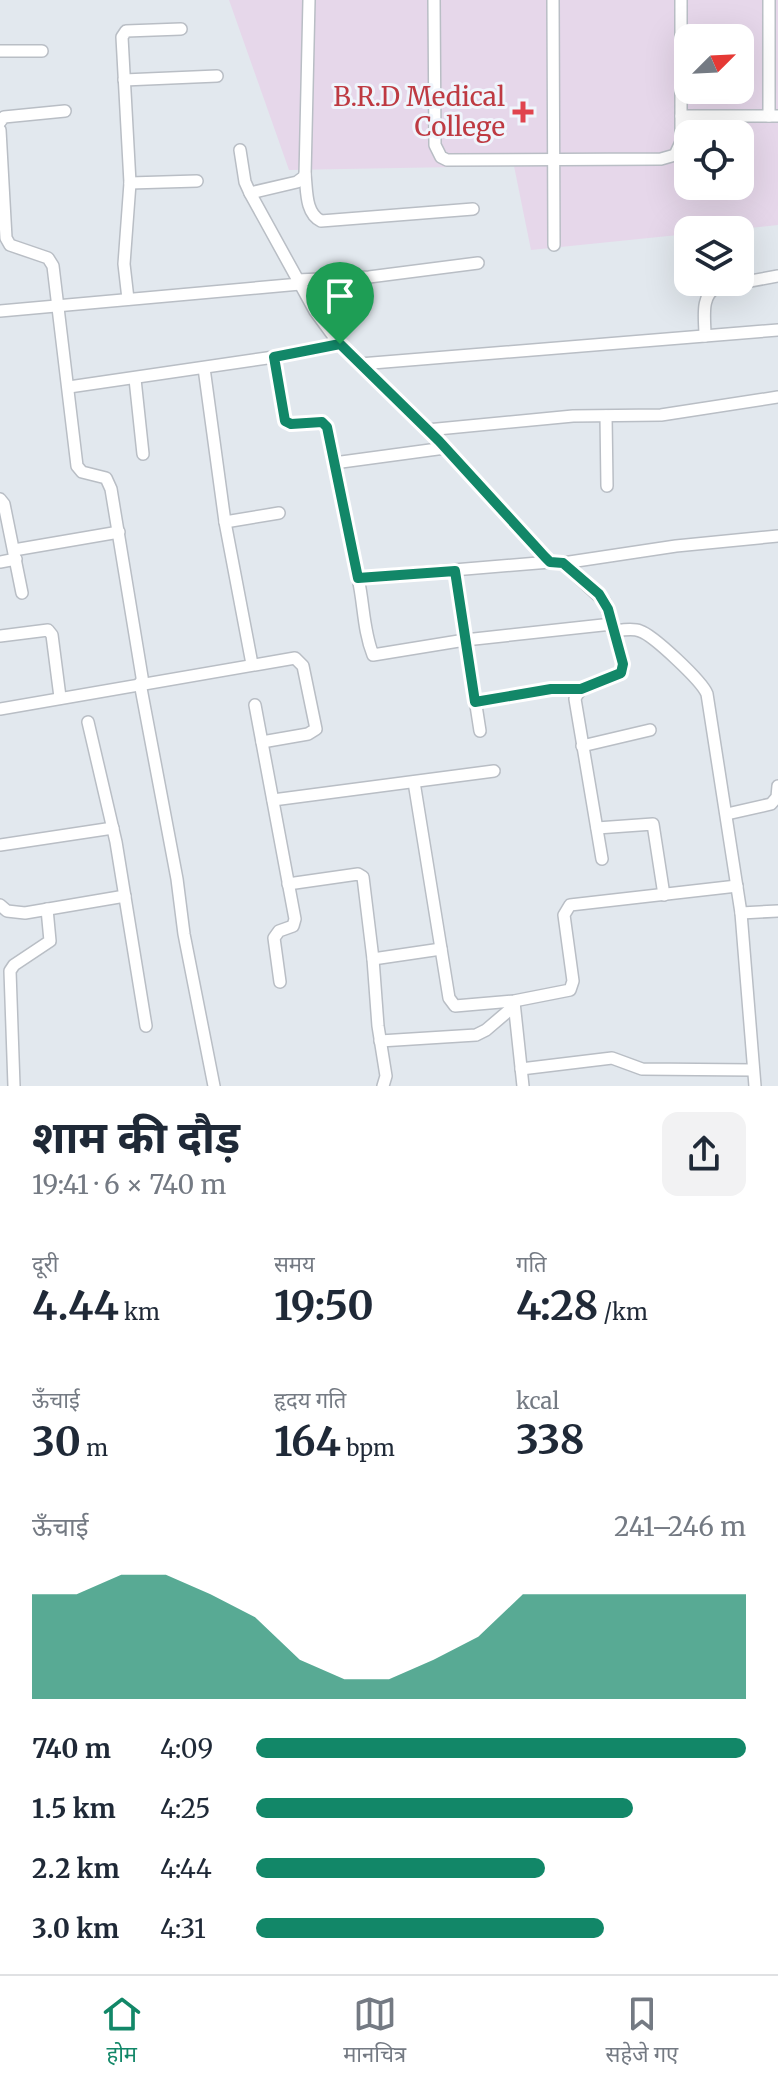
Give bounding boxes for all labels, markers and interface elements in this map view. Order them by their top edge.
north arrow [674,24,754,104]
map controls [674,24,754,296]
place label: B.R.D Medical College [333,80,505,143]
marker: B.R.D Medical College [512,101,534,123]
button: locate [674,120,754,200]
button: layers [674,216,754,296]
pin [306,262,374,344]
icon: arrive [318,274,362,318]
text: शाम की दौड़ [32,1110,240,1165]
button: share [662,1112,746,1196]
text: 19:41 · 6 × 740 m [32,1168,226,1201]
text: दूरी [32,1250,58,1278]
text: समय [274,1250,315,1278]
text: गति [516,1250,547,1278]
text: 4.44 [32,1281,119,1331]
text: 19:50 [274,1281,374,1331]
text: 4:28 [516,1281,598,1331]
text: km [119,1298,160,1326]
text: /km [598,1298,648,1326]
text: ऊँचाई [32,1386,80,1414]
text: हृदय गति [274,1386,346,1414]
text: kcal [516,1387,559,1415]
text: 338 [516,1415,585,1465]
text: 30 [32,1417,81,1467]
text: 164 [274,1417,341,1467]
text: m [81,1434,108,1462]
text: bpm [341,1434,395,1462]
text: ऊँचाई [32,1510,88,1543]
text: 241–246 m [614,1510,746,1543]
text: 740 m [32,1732,111,1765]
text: 4:09 [160,1732,213,1765]
text: 1.5 km [32,1792,116,1825]
text: 4:25 [160,1792,210,1825]
text: 2.2 km [32,1852,120,1885]
text: 4:44 [160,1852,212,1885]
text: 3.0 km [32,1912,119,1945]
text: 4:31 [160,1912,206,1945]
tab: होम [100,1992,144,2071]
tab: मानचित्र [343,1992,406,2071]
tab: सहेजे गए [606,1992,678,2071]

